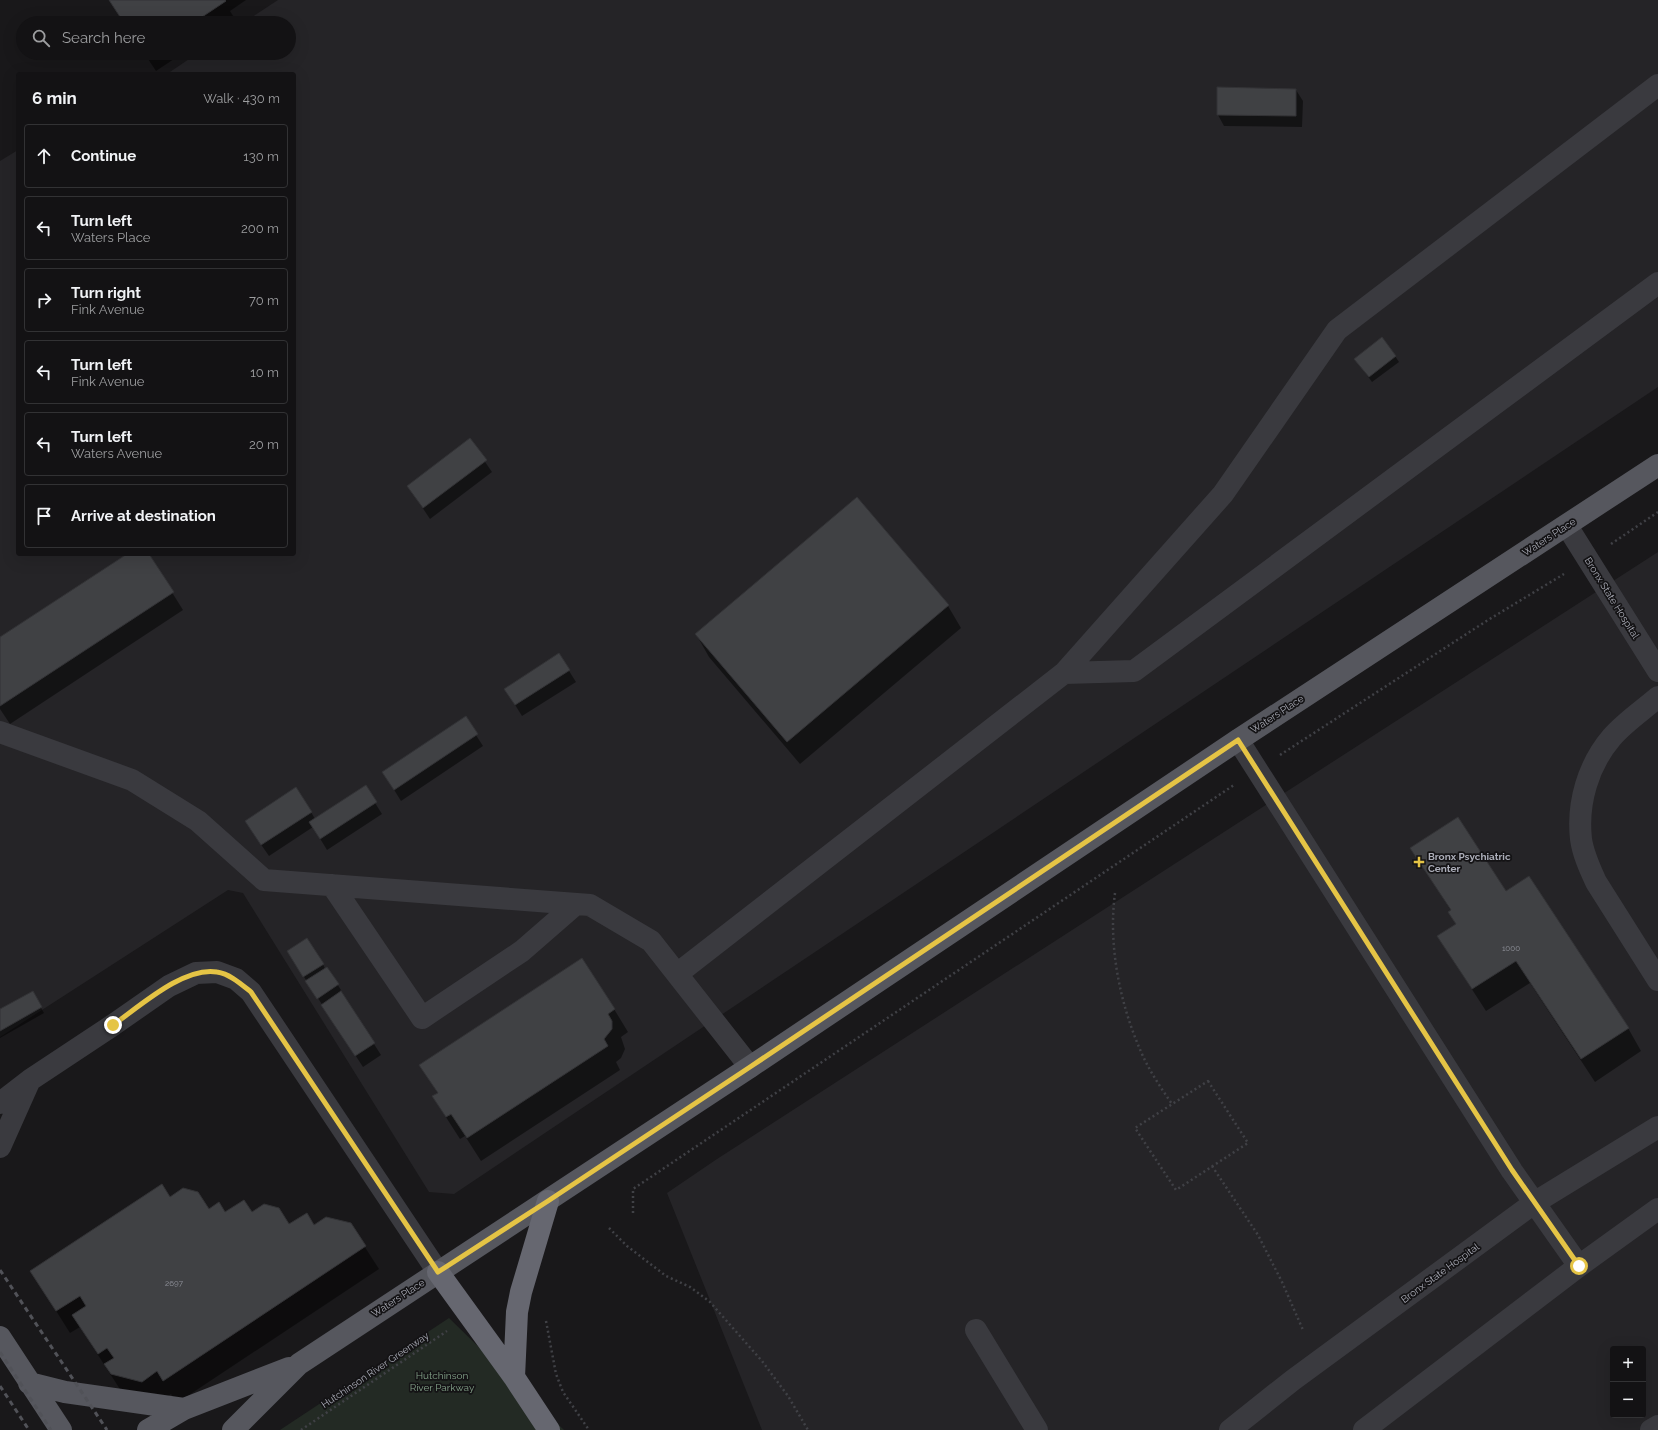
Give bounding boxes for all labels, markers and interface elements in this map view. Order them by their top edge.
search box [16,16,296,60]
icon: search [30,27,52,49]
text: Search here [62,29,145,47]
text: 6 min [32,88,77,108]
text: Walk · 430 m [203,91,280,106]
icon: ahead [33,145,55,167]
text: Continue [71,147,136,165]
text: 130 m [243,149,279,164]
text: Turn left [71,212,132,230]
icon: left [33,217,55,239]
text: 200 m [241,221,279,236]
text: Waters Place [71,230,150,245]
text: Turn right [71,284,141,302]
icon: right [33,289,55,311]
text: 70 m [249,293,279,308]
text: Fink Avenue [71,302,145,317]
text: Turn left [71,356,132,374]
icon: left [33,361,55,383]
text: 10 m [250,365,279,380]
text: Fink Avenue [71,374,145,389]
text: Turn left [71,428,132,446]
icon: left [33,433,55,455]
text: 20 m [249,437,279,452]
text: Waters Avenue [71,446,162,461]
icon: arrive [33,505,55,527]
text: Arrive at destination [71,507,216,525]
street label: Waters Place [1520,516,1578,558]
street label: Bronx State Hospital [1582,555,1642,641]
street label: Waters Place [1248,693,1306,735]
place label: Bronx Psychiatric Center [1428,851,1511,874]
marker: Bronx Psychiatric Center [1413,856,1425,868]
house number: 1000 [1502,943,1520,953]
route end [104,1016,122,1034]
street label: Bronx State Hospital [1399,1241,1481,1305]
route start [1570,1257,1588,1275]
street label: Waters Place [369,1277,427,1319]
house number: 2697 [165,1278,184,1288]
street label: Hutchinson River Greenway [319,1330,431,1410]
map controls [1610,1346,1646,1418]
button: + [1610,1346,1646,1382]
park label: Hutchinson River Parkway [410,1370,475,1393]
button: − [1610,1382,1646,1418]

